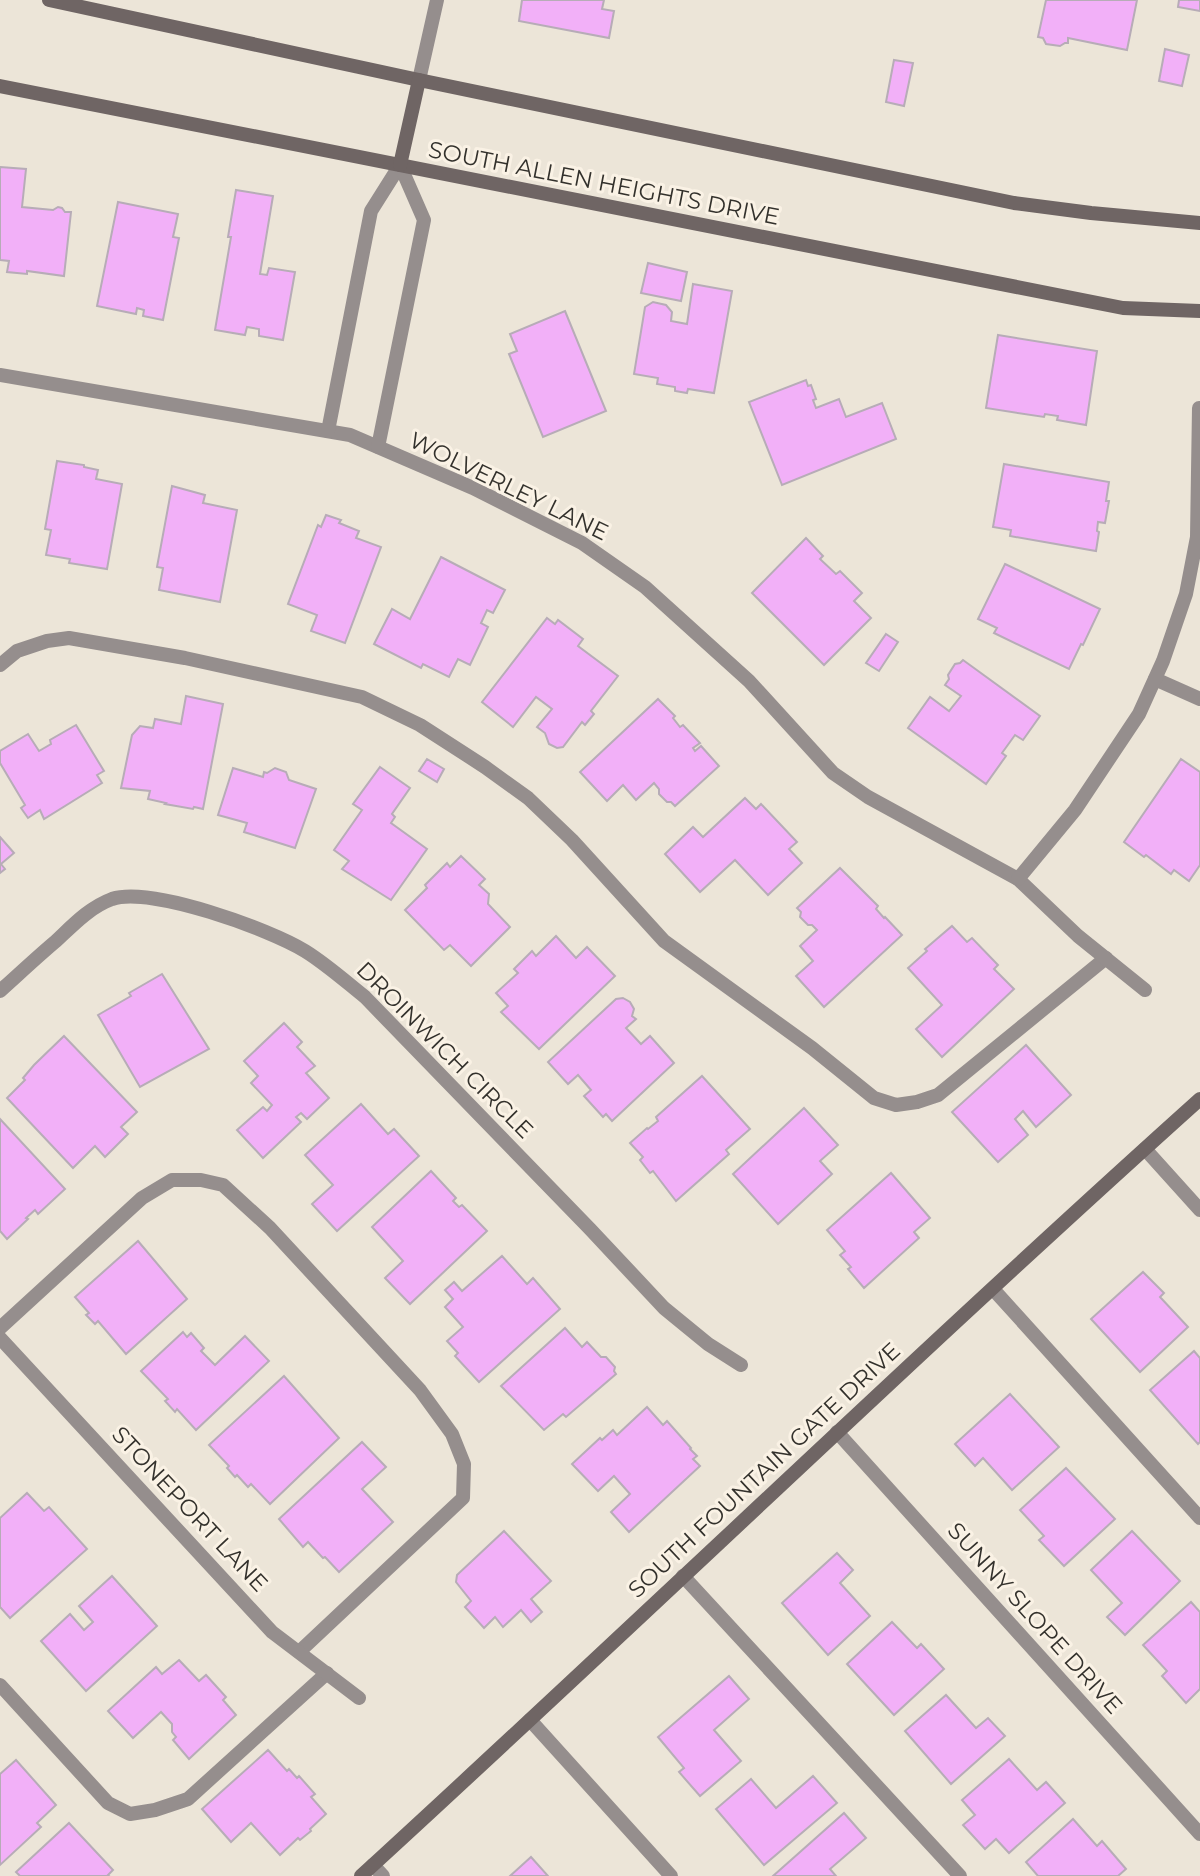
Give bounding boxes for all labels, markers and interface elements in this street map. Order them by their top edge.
street label: SOUTH ALLEN HEIGHTS DRIVE [426,135,782,231]
street label: WOLVERLEY LANE [405,426,613,546]
street label: DROINWICH CIRCLE [351,956,539,1144]
street label: SOUTH FOUNTAIN GATE DRIVE [622,1336,906,1604]
street label: STONEPORT LANE [106,1421,274,1597]
street label: SUNNY SLOPE DRIVE [942,1517,1128,1719]

